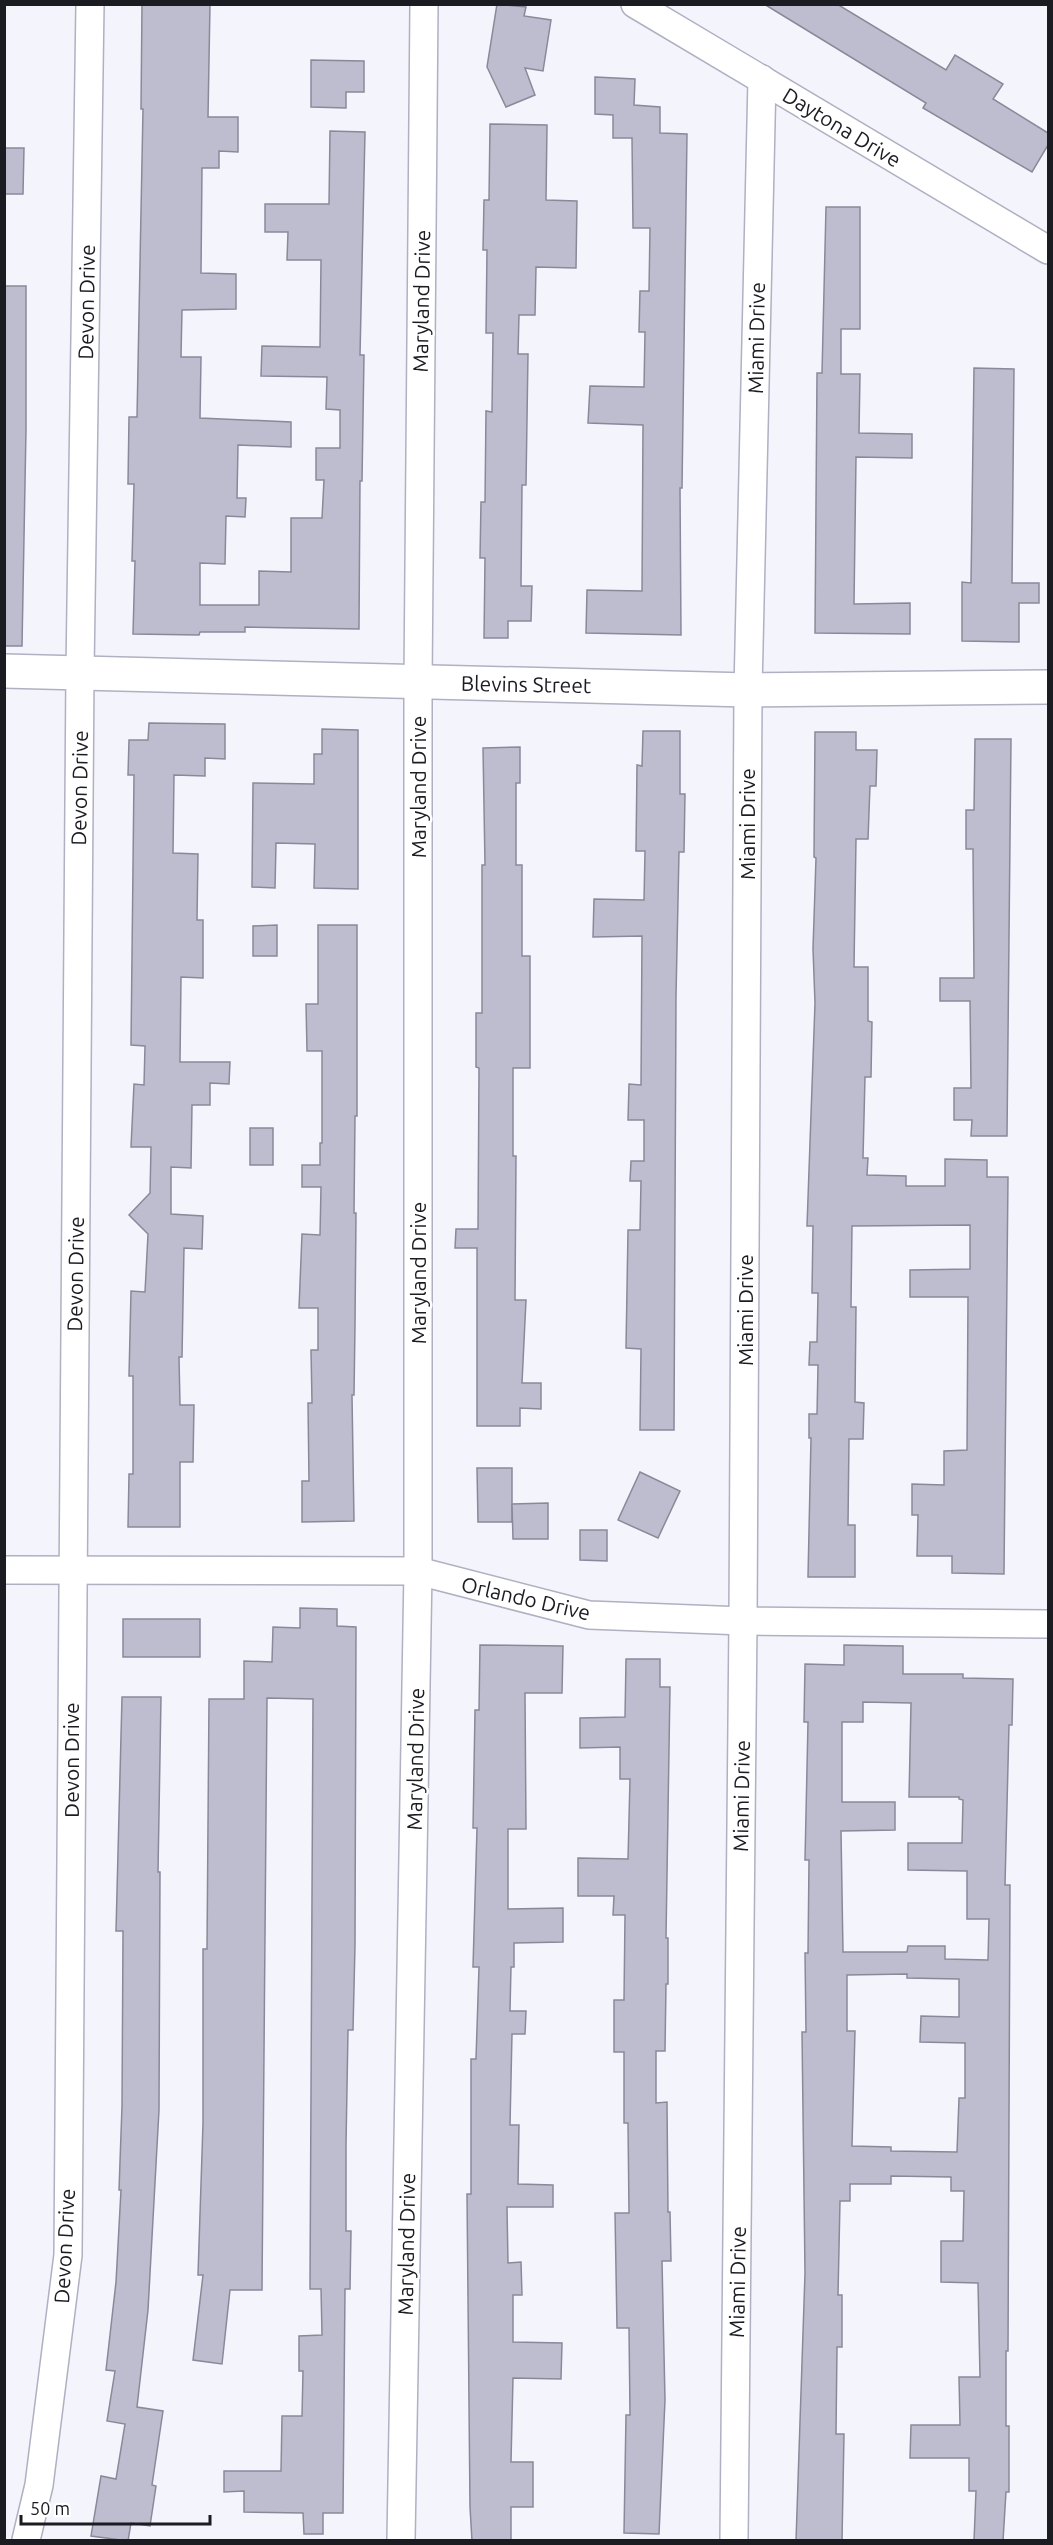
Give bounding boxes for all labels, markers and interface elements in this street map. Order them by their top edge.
street label: Daytona Drive [779,82,905,172]
street label: Maryland Drive [408,229,434,373]
street label: Devon Drive [73,244,99,360]
street label: Miami Drive [743,282,769,394]
street label: Blevins Street [461,671,591,697]
street label: Maryland Drive [406,716,430,858]
street label: Devon Drive [66,730,92,846]
street label: Miami Drive [735,768,759,880]
street label: Maryland Drive [406,1202,430,1344]
street label: Devon Drive [62,1216,88,1332]
street label: Miami Drive [733,1254,757,1366]
street label: Orlando Drive [459,1572,593,1624]
street label: Maryland Drive [402,1687,428,1831]
street label: Devon Drive [59,1702,83,1818]
street label: Miami Drive [728,1740,754,1852]
street label: Maryland Drive [393,2172,419,2316]
street label: Devon Drive [49,2188,79,2304]
street label: Miami Drive [724,2226,750,2338]
scale bar [21,2488,210,2526]
text: 50 m [30,2498,70,2518]

